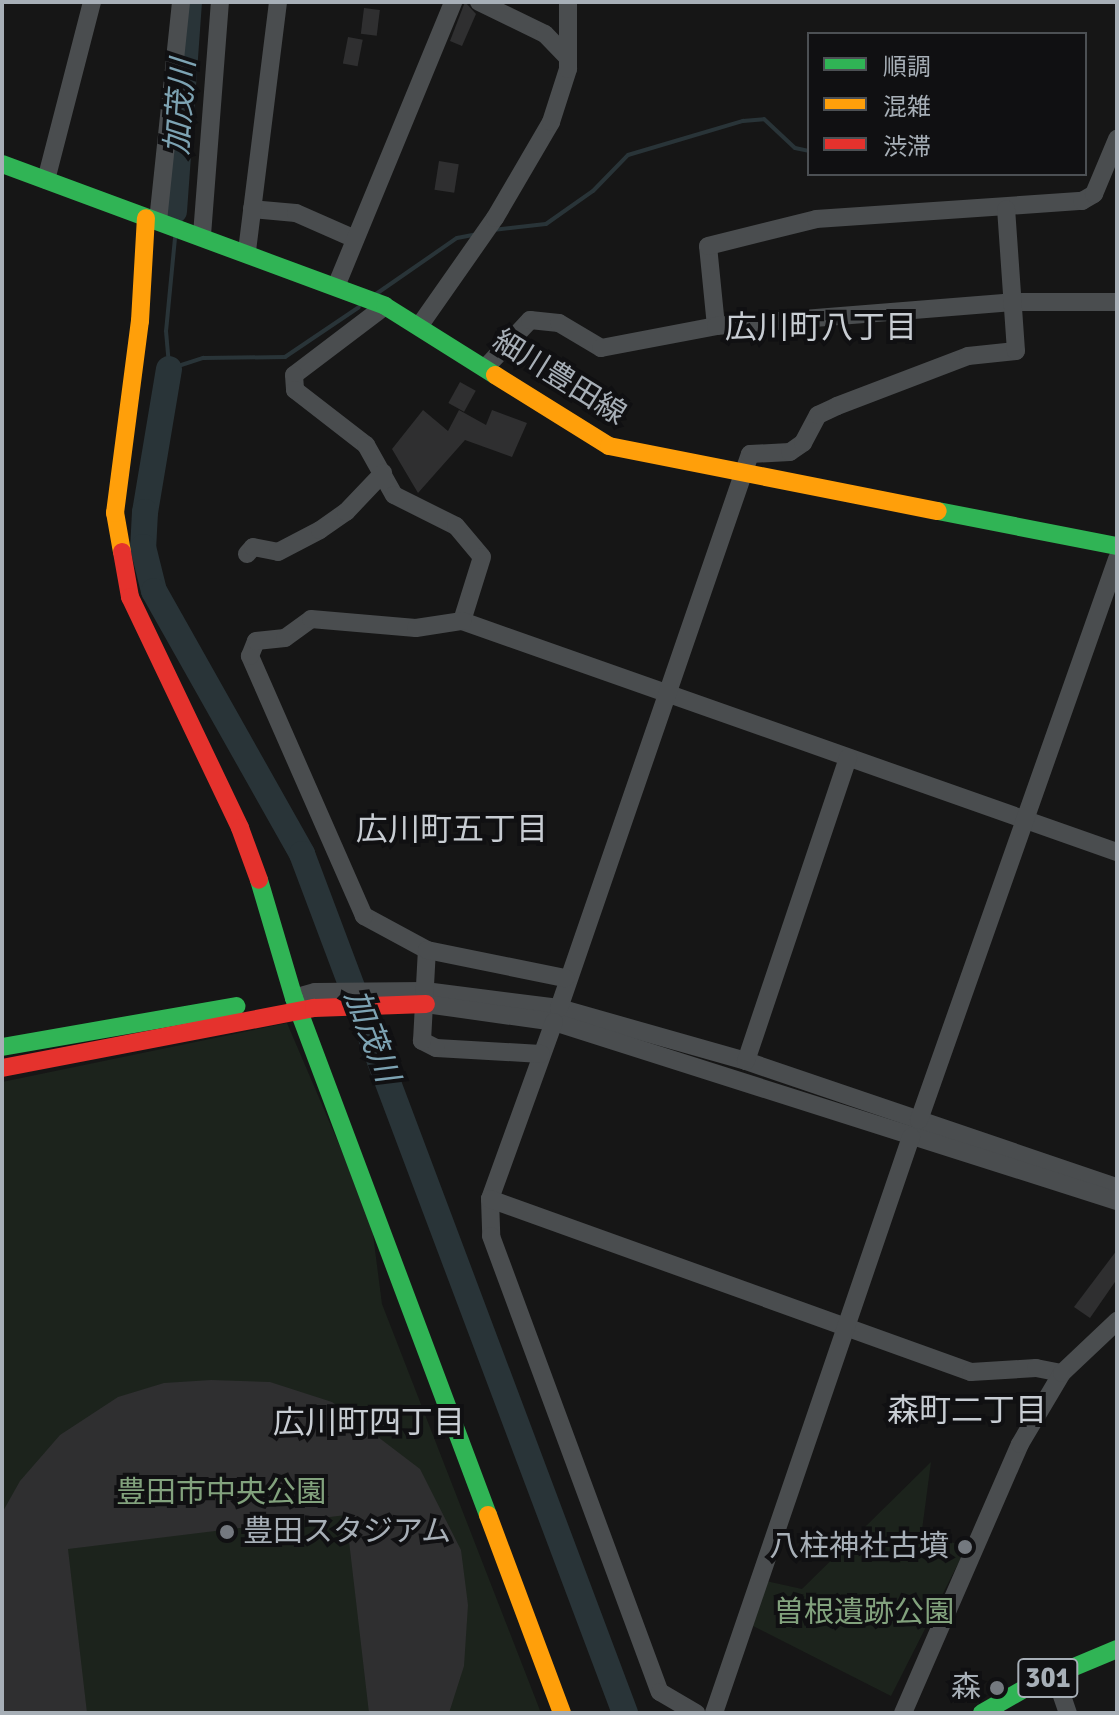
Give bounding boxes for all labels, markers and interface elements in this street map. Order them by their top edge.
legend [807,32,1087,176]
text: 順調 [883,52,931,82]
water label: 加茂川 [158,58,204,156]
text: 混雑 [883,92,931,122]
text: 渋滞 [883,132,931,162]
district label: 広川町八丁目 [725,309,917,347]
street label: 細川豊田線 [486,323,632,433]
district label: 広川町五丁目 [356,811,548,849]
water label: 加茂川 [336,984,406,1088]
district label: 森町二丁目 [887,1392,1047,1430]
district label: 広川町四丁目 [273,1404,465,1442]
park label: 豊田市中央公園 [116,1475,326,1511]
place label: 豊田スタジアム [243,1514,453,1550]
marker: 豊田スタジアム [218,1523,236,1541]
place label: 八柱神社古墳 [769,1529,949,1565]
marker: 八柱神社古墳 [956,1538,974,1556]
park label: 曽根遺跡公園 [774,1595,954,1631]
road number: 301 [1016,1654,1080,1702]
place label: 森 [951,1670,981,1706]
marker: 森 [988,1679,1006,1697]

